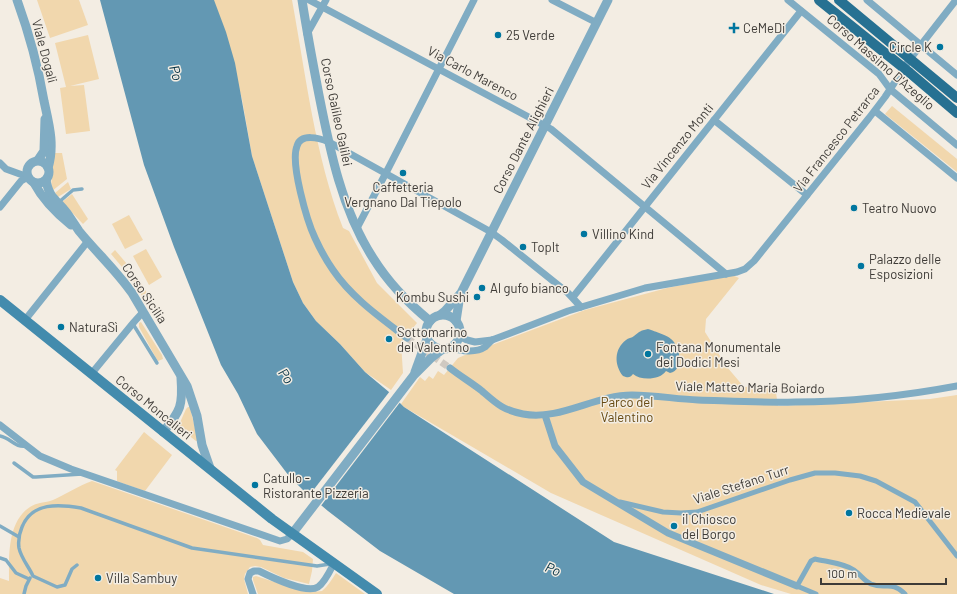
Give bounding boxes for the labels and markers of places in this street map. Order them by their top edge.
place label: CeMeDi [743,20,785,36]
marker: CeMeDi [728,22,740,34]
place label: 25 Verde [506,27,555,43]
marker: 25 Verde [493,30,503,40]
place label: Circle K [889,39,932,55]
marker: Circle K [935,42,945,52]
marker: Caffetteria Vergnano Dal Tiepolo [398,168,408,178]
place label: Caffetteria Vergnano Dal Tiepolo [344,179,462,210]
place label: Teatro Nuovo [862,200,937,216]
marker: Teatro Nuovo [849,203,859,213]
place label: Villino Kind [592,226,654,242]
marker: Villino Kind [579,229,589,239]
place label: TopIt [531,239,560,255]
marker: TopIt [518,242,528,252]
place label: Palazzo delle Esposizioni [869,251,941,282]
marker: Palazzo delle Esposizioni [856,261,866,271]
place label: Al gufo bianco [490,280,569,296]
marker: Al gufo bianco [477,283,487,293]
place label: Kombu Sushi [396,289,469,305]
marker: Kombu Sushi [472,292,482,302]
place label: NaturaSì [69,319,118,335]
marker: NaturaSì [56,322,66,332]
place label: Sottomarino del Valentino [397,324,469,355]
marker: Sottomarino del Valentino [384,334,394,344]
place label: Fontana Monumentale dei Dodici Mesi [656,339,781,370]
marker: Fontana Monumentale dei Dodici Mesi [643,349,653,359]
place label: Catullo - Ristorante Pizzeria [263,470,369,501]
marker: Catullo - Ristorante Pizzeria [250,480,260,490]
place label: Rocca Medievale [857,505,951,521]
marker: Rocca Medievale [844,508,854,518]
place label: il Chiosco del Borgo [682,511,736,542]
marker: il Chiosco del Borgo [669,521,679,531]
place label: Villa Sambuy [106,570,177,586]
marker: Villa Sambuy [93,573,103,583]

